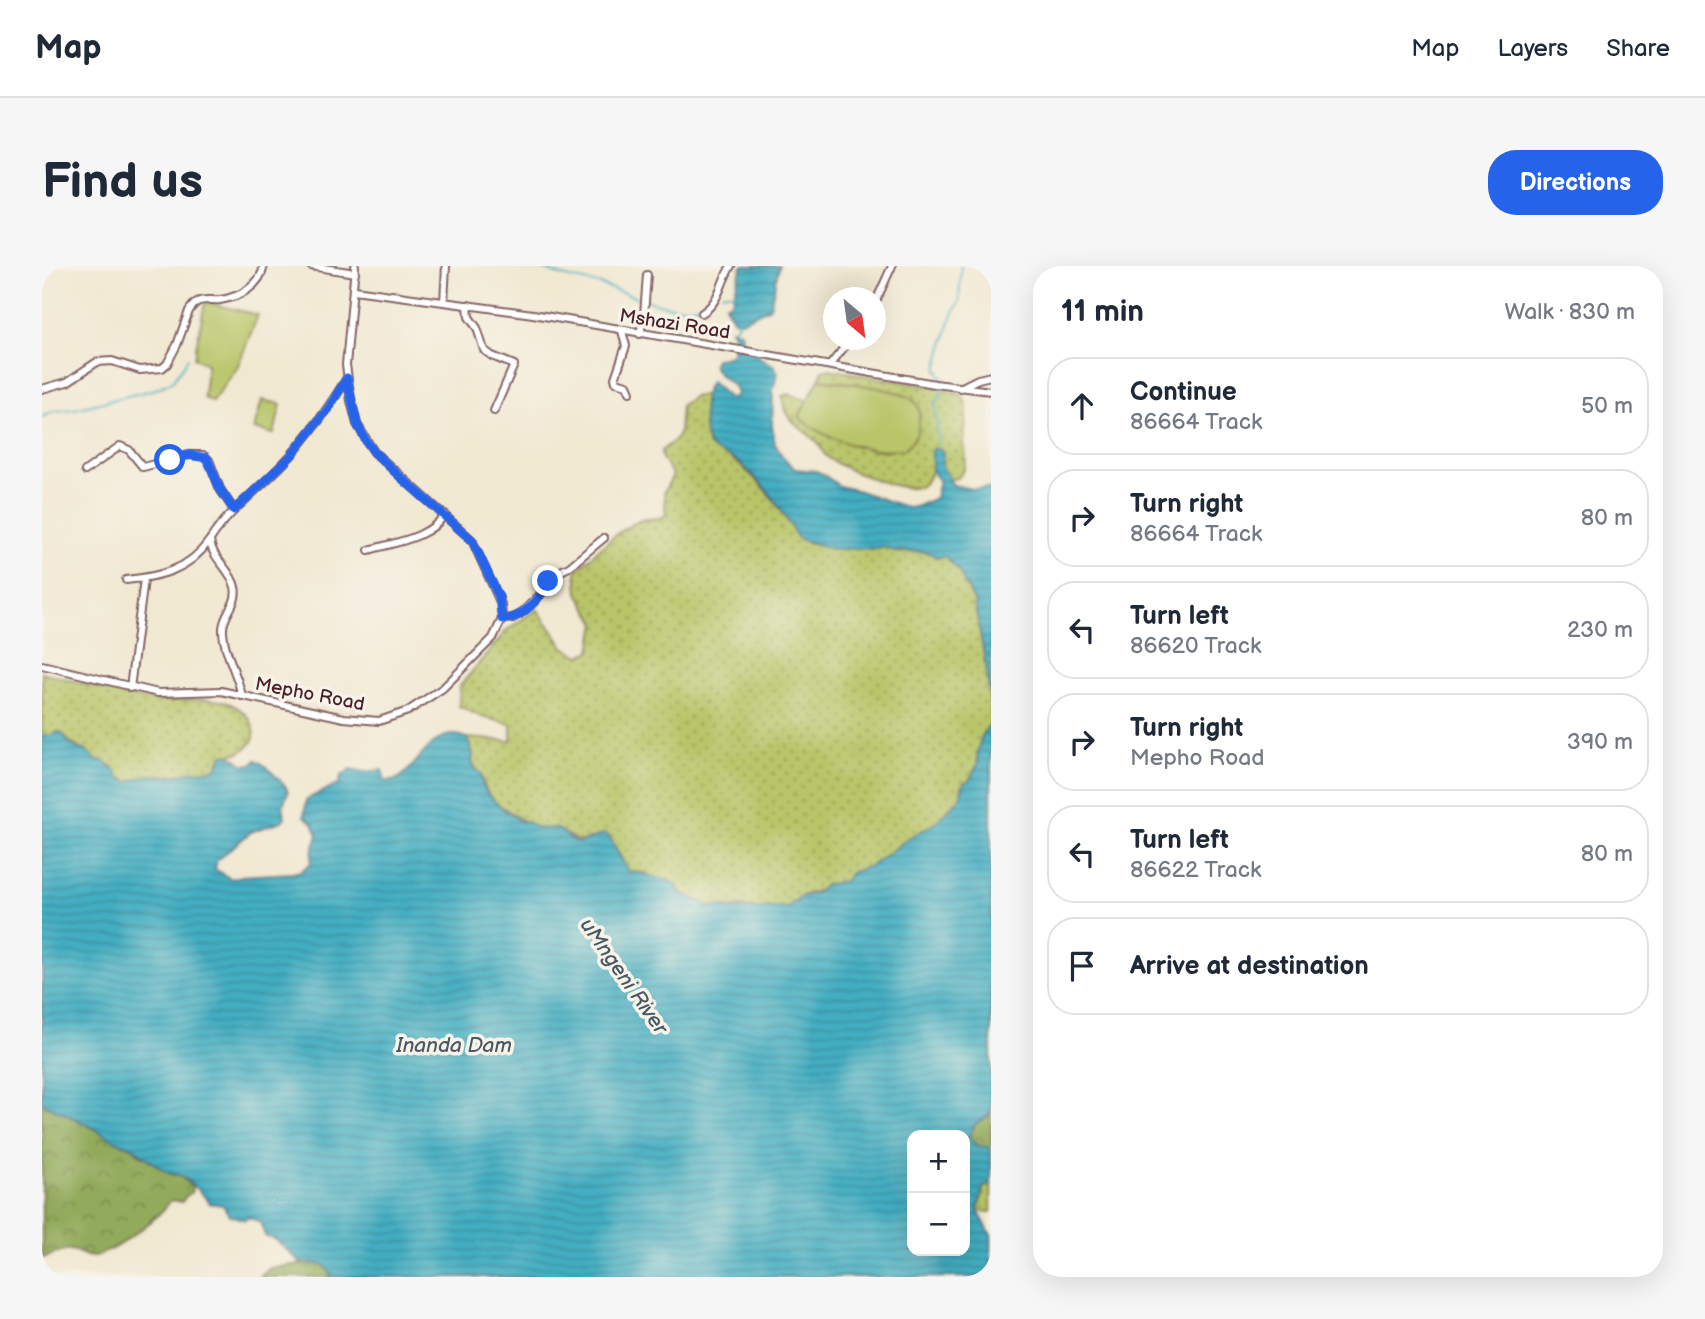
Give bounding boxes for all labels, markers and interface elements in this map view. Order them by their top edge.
text: Map [35,28,101,68]
text: Map [1411,34,1459,63]
text: Layers [1497,34,1568,63]
text: Share [1606,34,1670,63]
button: Directions [1488,150,1663,215]
text: Find us [42,153,203,212]
north arrow [823,287,886,350]
text: 11 min [1061,294,1144,330]
text: Walk · 830 m [1505,298,1635,326]
street label: Mshazi Road [618,304,732,345]
text: Continue [1130,377,1237,408]
icon: ahead [1063,387,1101,425]
text: 50 m [1581,392,1633,420]
text: 86664 Track [1130,408,1262,436]
route start [154,444,185,475]
text: Turn right [1130,489,1243,520]
icon: right [1063,499,1101,537]
text: 80 m [1581,504,1633,532]
text: 86664 Track [1130,520,1262,548]
route end [532,565,563,596]
text: Turn left [1130,601,1229,632]
icon: left [1063,611,1101,649]
text: 230 m [1567,616,1633,644]
text: 86620 Track [1130,632,1261,660]
street label: Mepho Road [253,673,366,716]
text: Turn right [1130,713,1243,744]
icon: right [1063,723,1101,761]
text: 390 m [1567,728,1633,756]
text: Mepho Road [1130,744,1264,772]
text: Turn left [1130,825,1229,856]
icon: left [1063,835,1101,873]
text: 80 m [1581,840,1633,868]
text: 86622 Track [1130,856,1261,884]
water label: uMngeni River [574,913,674,1040]
icon: arrive [1063,947,1101,985]
text: Arrive at destination [1130,951,1369,982]
water label: Inanda Dam [395,1033,512,1058]
map controls [907,1130,970,1256]
button: + [907,1130,970,1193]
button: − [907,1193,970,1256]

